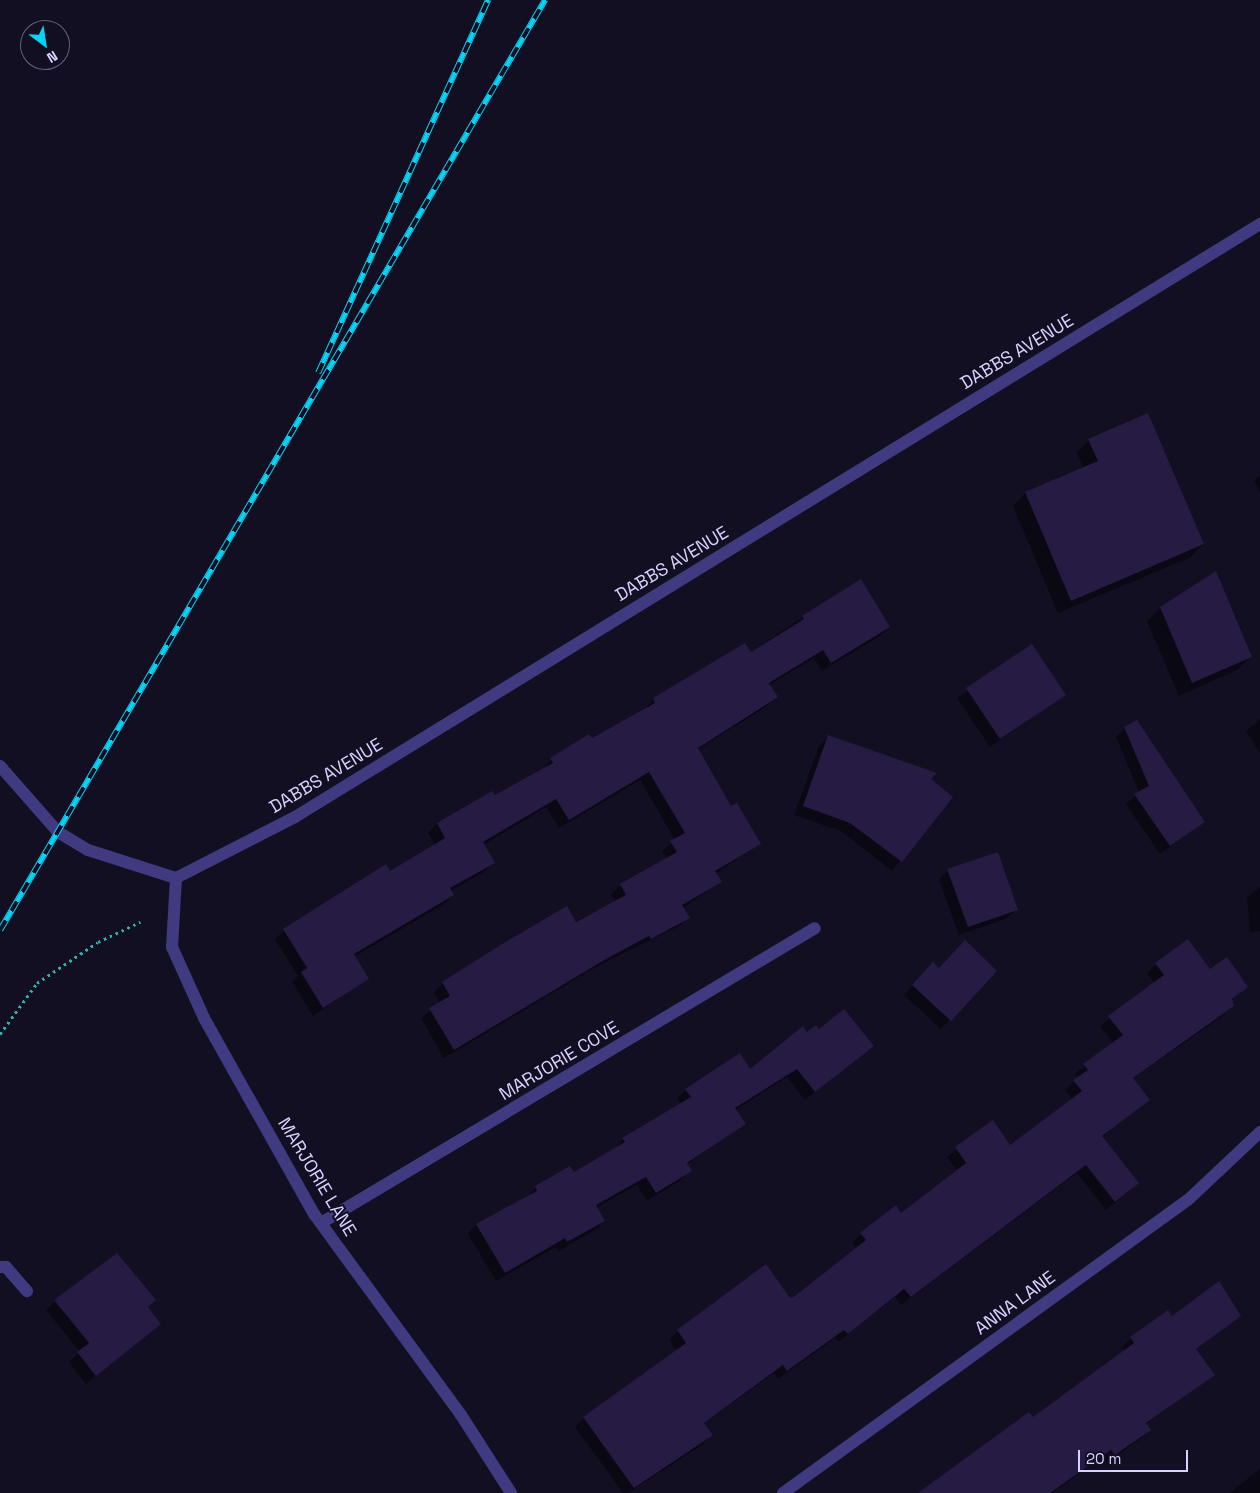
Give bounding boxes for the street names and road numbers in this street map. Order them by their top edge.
street label: DABBS AVENUE [956,310,1078,394]
street label: DABBS AVENUE [611,522,733,606]
street label: DABBS AVENUE [265,734,387,818]
street label: MARJORIE COVE [495,1017,623,1105]
street label: MARJORIE LANE [273,1114,361,1240]
street label: ANNA LANE [970,1267,1060,1339]

